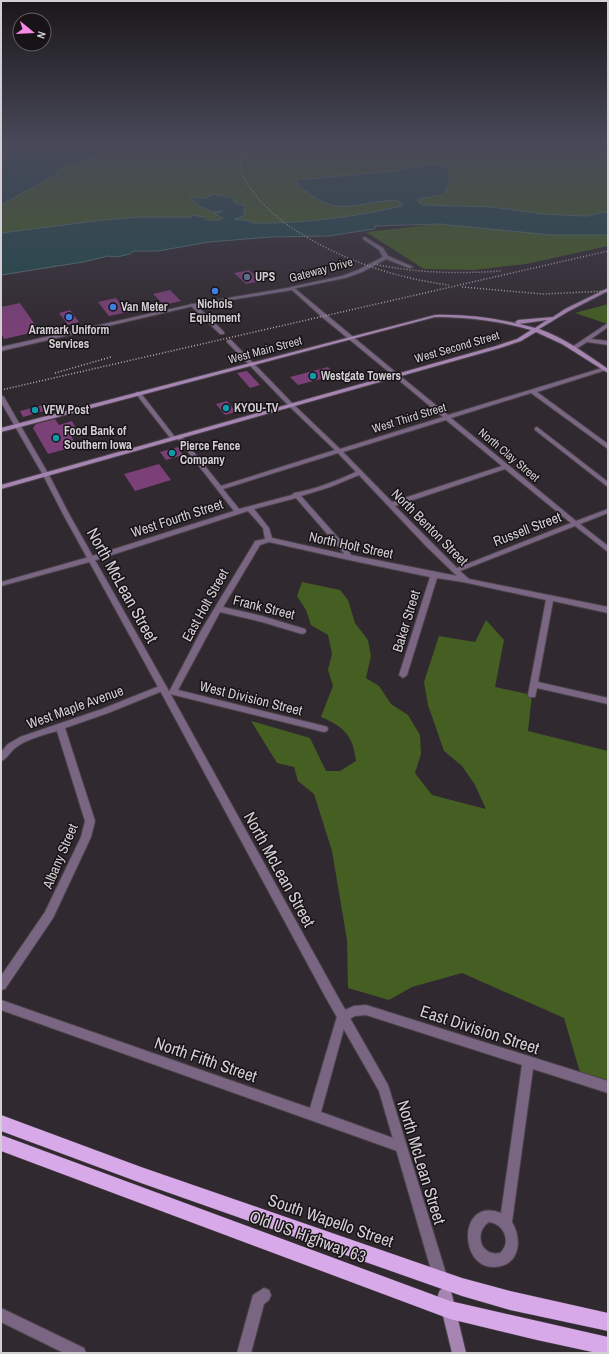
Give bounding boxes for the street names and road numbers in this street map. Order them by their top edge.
street label: Gateway Drive [287,254,355,286]
street label: West Second Street [413,327,501,367]
street label: West Main Street [226,332,304,368]
street label: West Third Street [370,399,448,437]
street label: North Clay Street [475,425,543,486]
street label: North Benton Street [388,485,472,569]
street label: West Fourth Street [129,495,225,541]
street label: Russell Street [490,508,564,550]
street label: North McLean Street [82,523,164,647]
street label: North Holt Street [307,527,395,563]
street label: East Holt Street [178,565,232,645]
street label: Baker Street [388,588,424,654]
street label: Frank Street [231,591,297,623]
street label: West Division Street [198,677,304,719]
street label: West Maple Avenue [24,681,126,733]
street label: North McLean Street [239,807,321,931]
street label: Albany Street [38,821,82,892]
street label: East Division Street [417,999,543,1059]
street label: North Fifth Street [152,1031,260,1087]
street label: North McLean Street [392,1097,452,1227]
street label: South Wapello Street [265,1188,397,1252]
street label: Old US Highway 63 [247,1204,370,1268]

